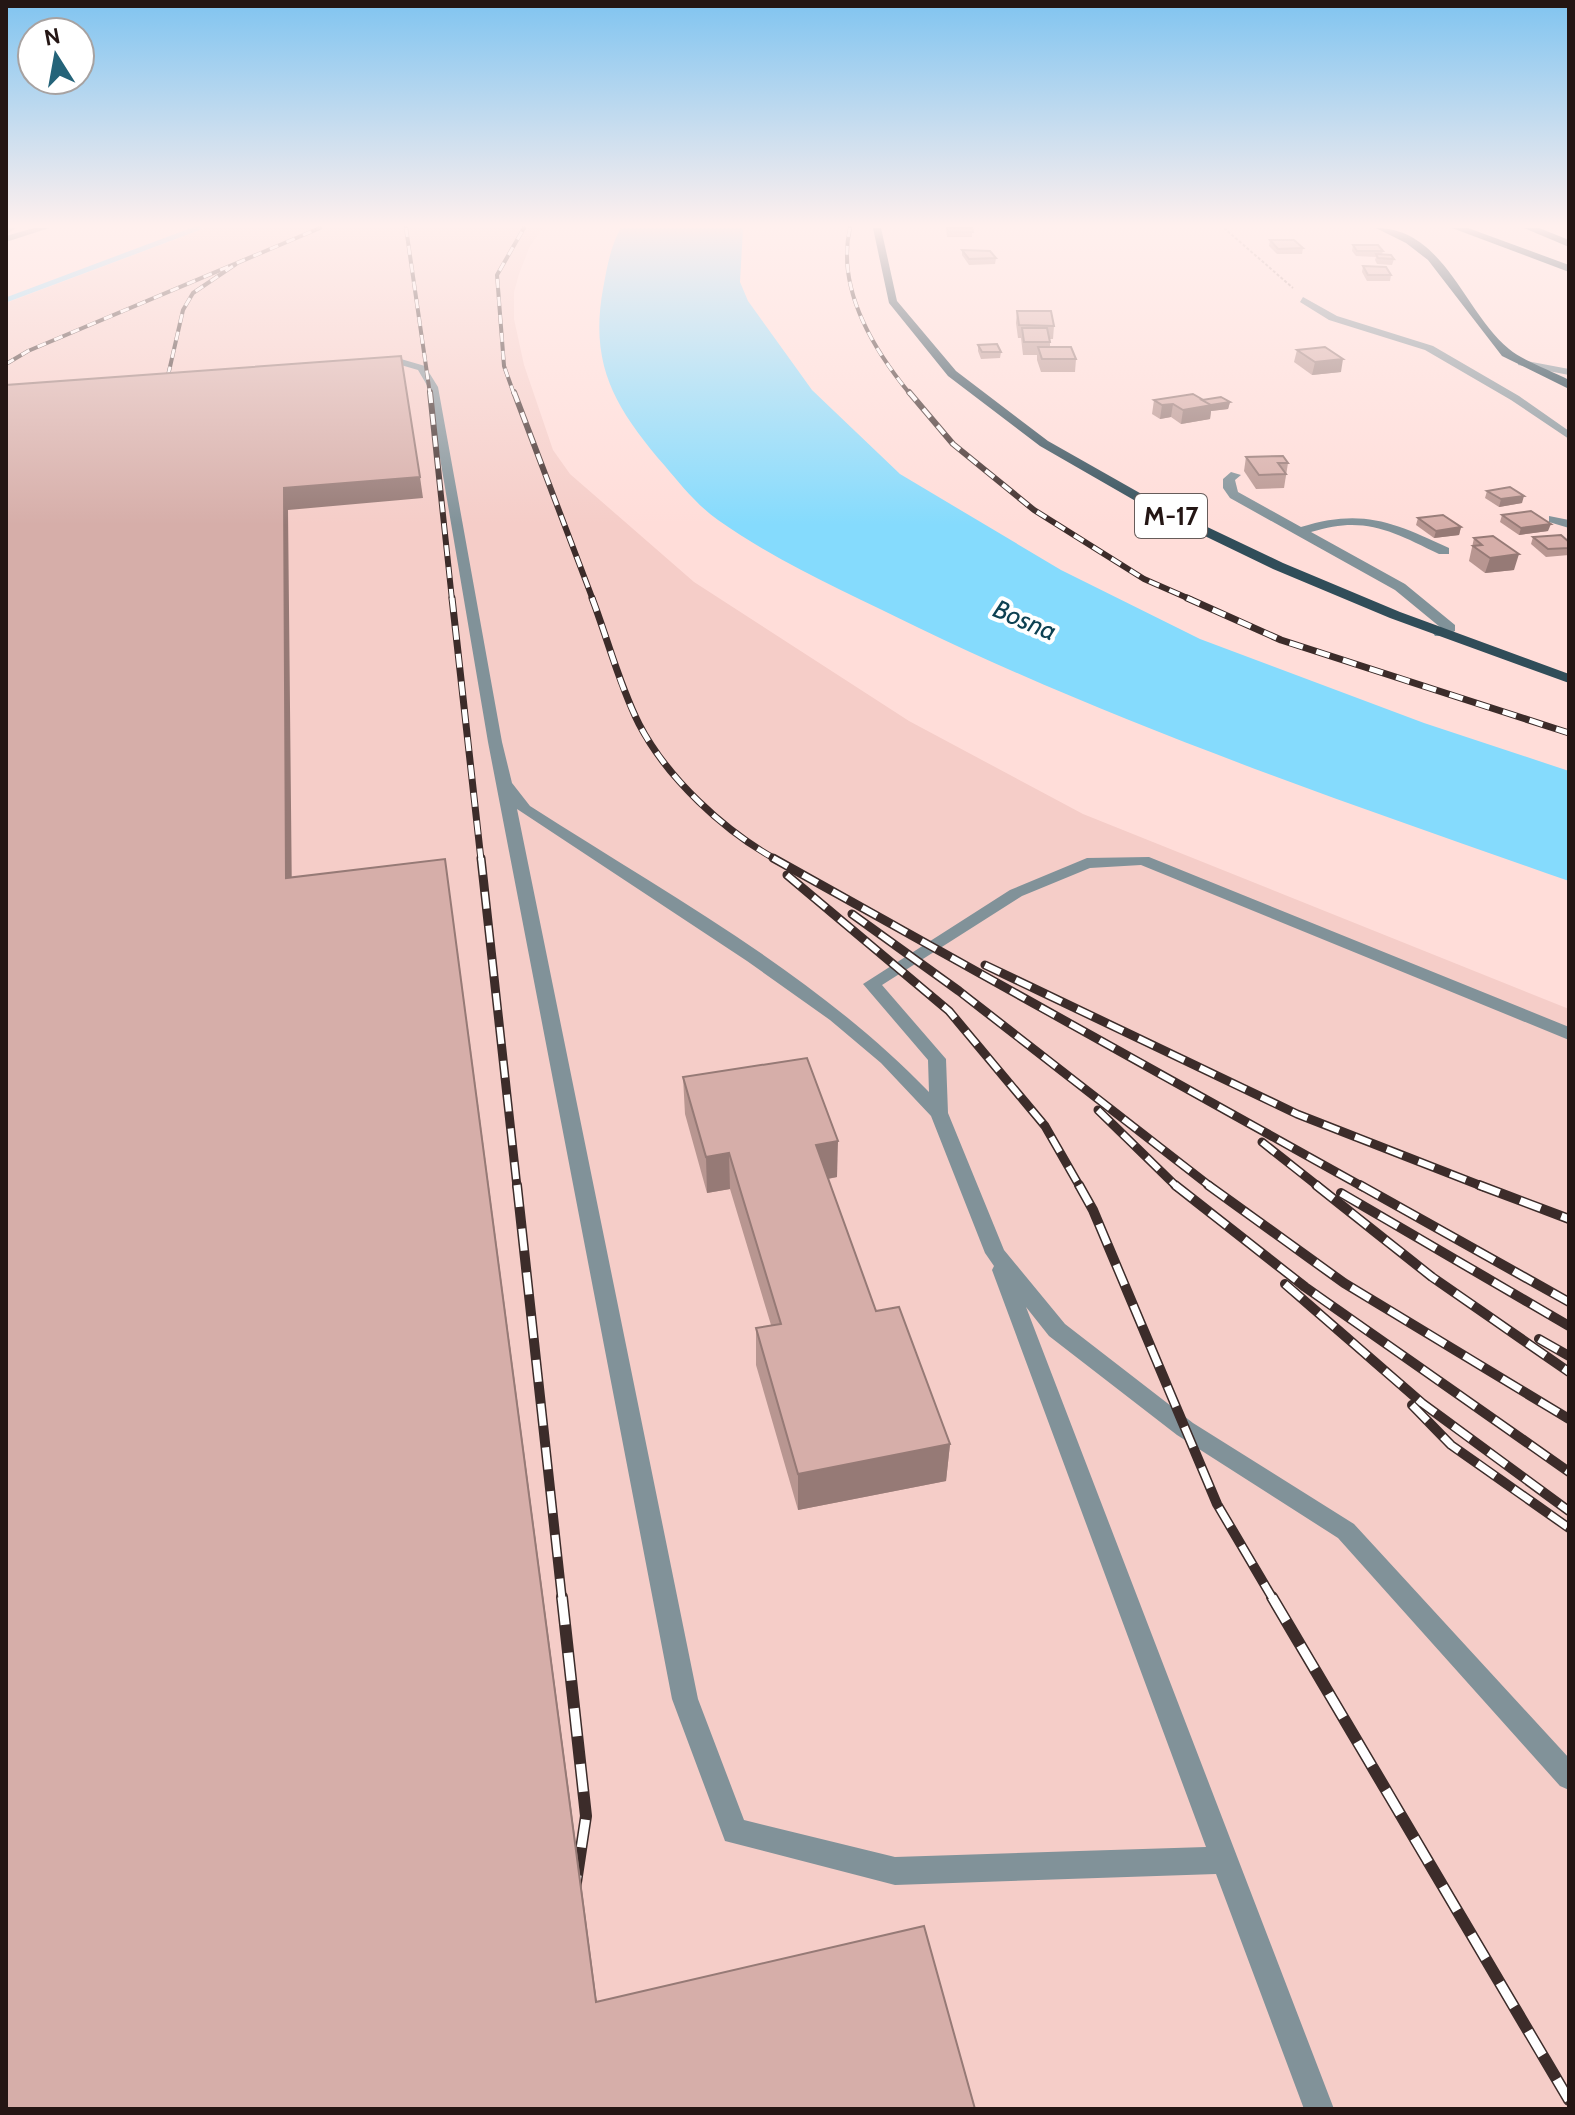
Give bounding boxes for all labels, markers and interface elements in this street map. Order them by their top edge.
north arrow [16,16,96,96]
text: N [42,22,62,52]
road number: M-17 [1135,494,1207,538]
water label: Bosna [989,592,1061,648]

